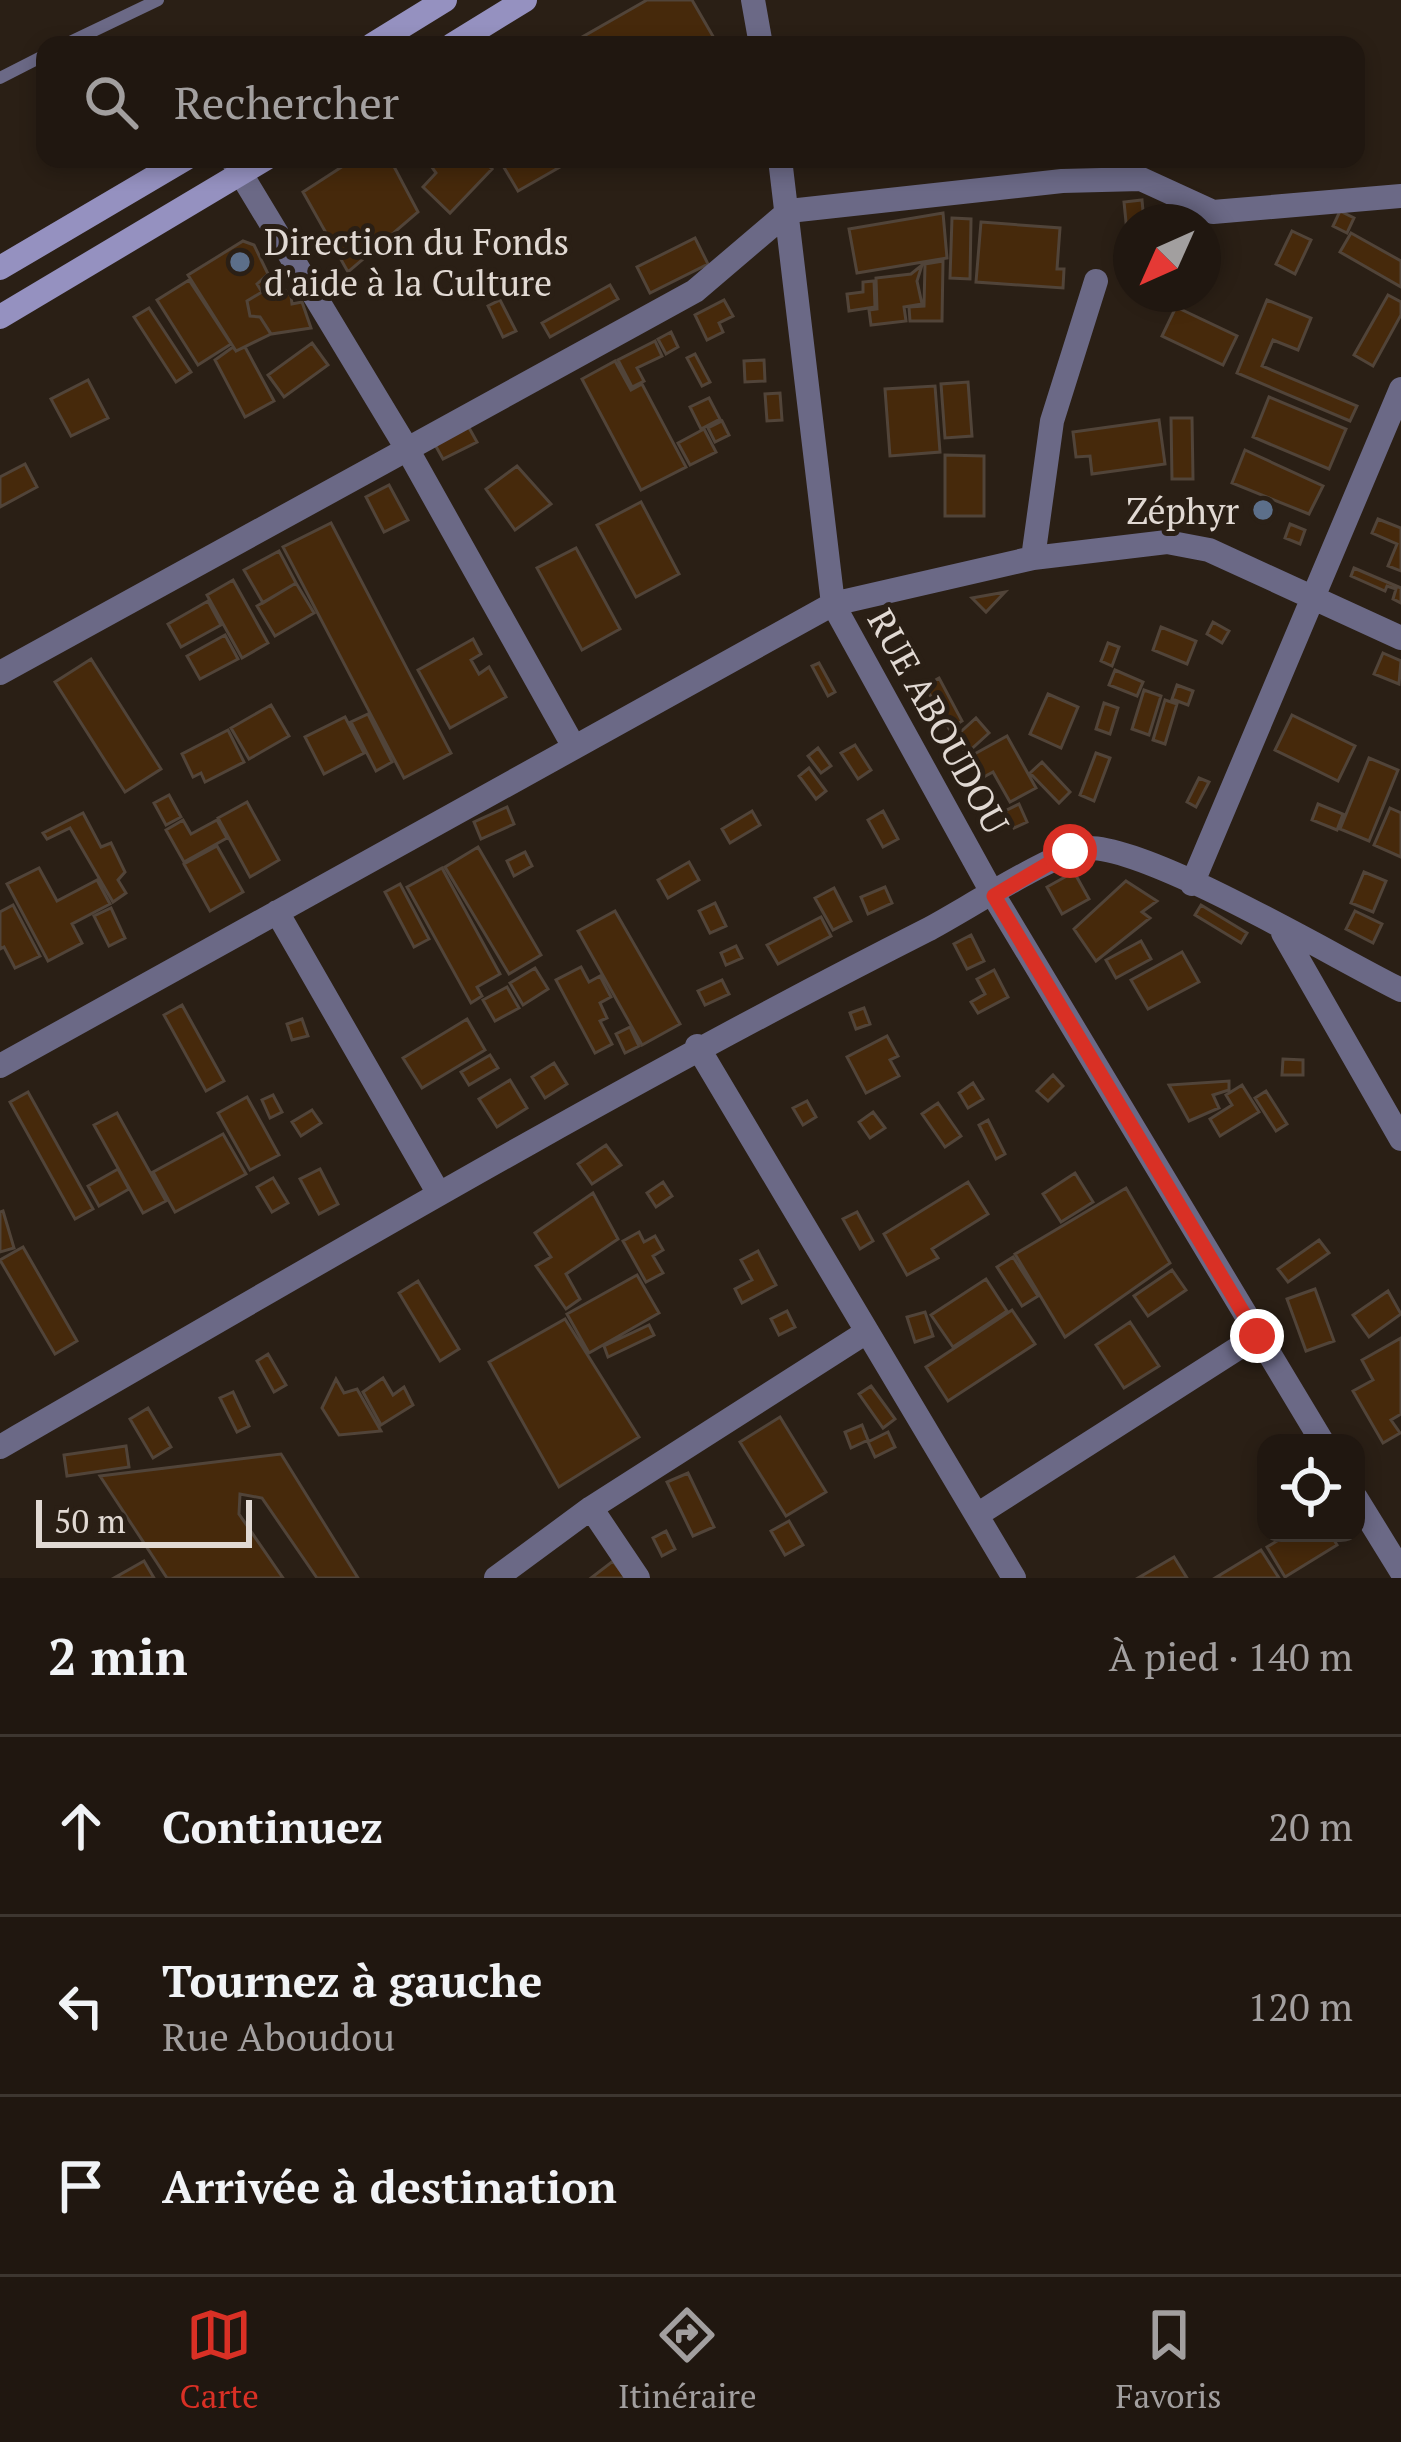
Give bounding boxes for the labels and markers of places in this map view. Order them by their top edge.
place label: Direction du Fonds d'aide à la Culture [264,218,569,306]
marker: Direction du Fonds d'aide à la Culture [227,249,253,275]
place label: Zéphyr [1126,487,1239,534]
marker: Zéphyr [1250,497,1276,523]

